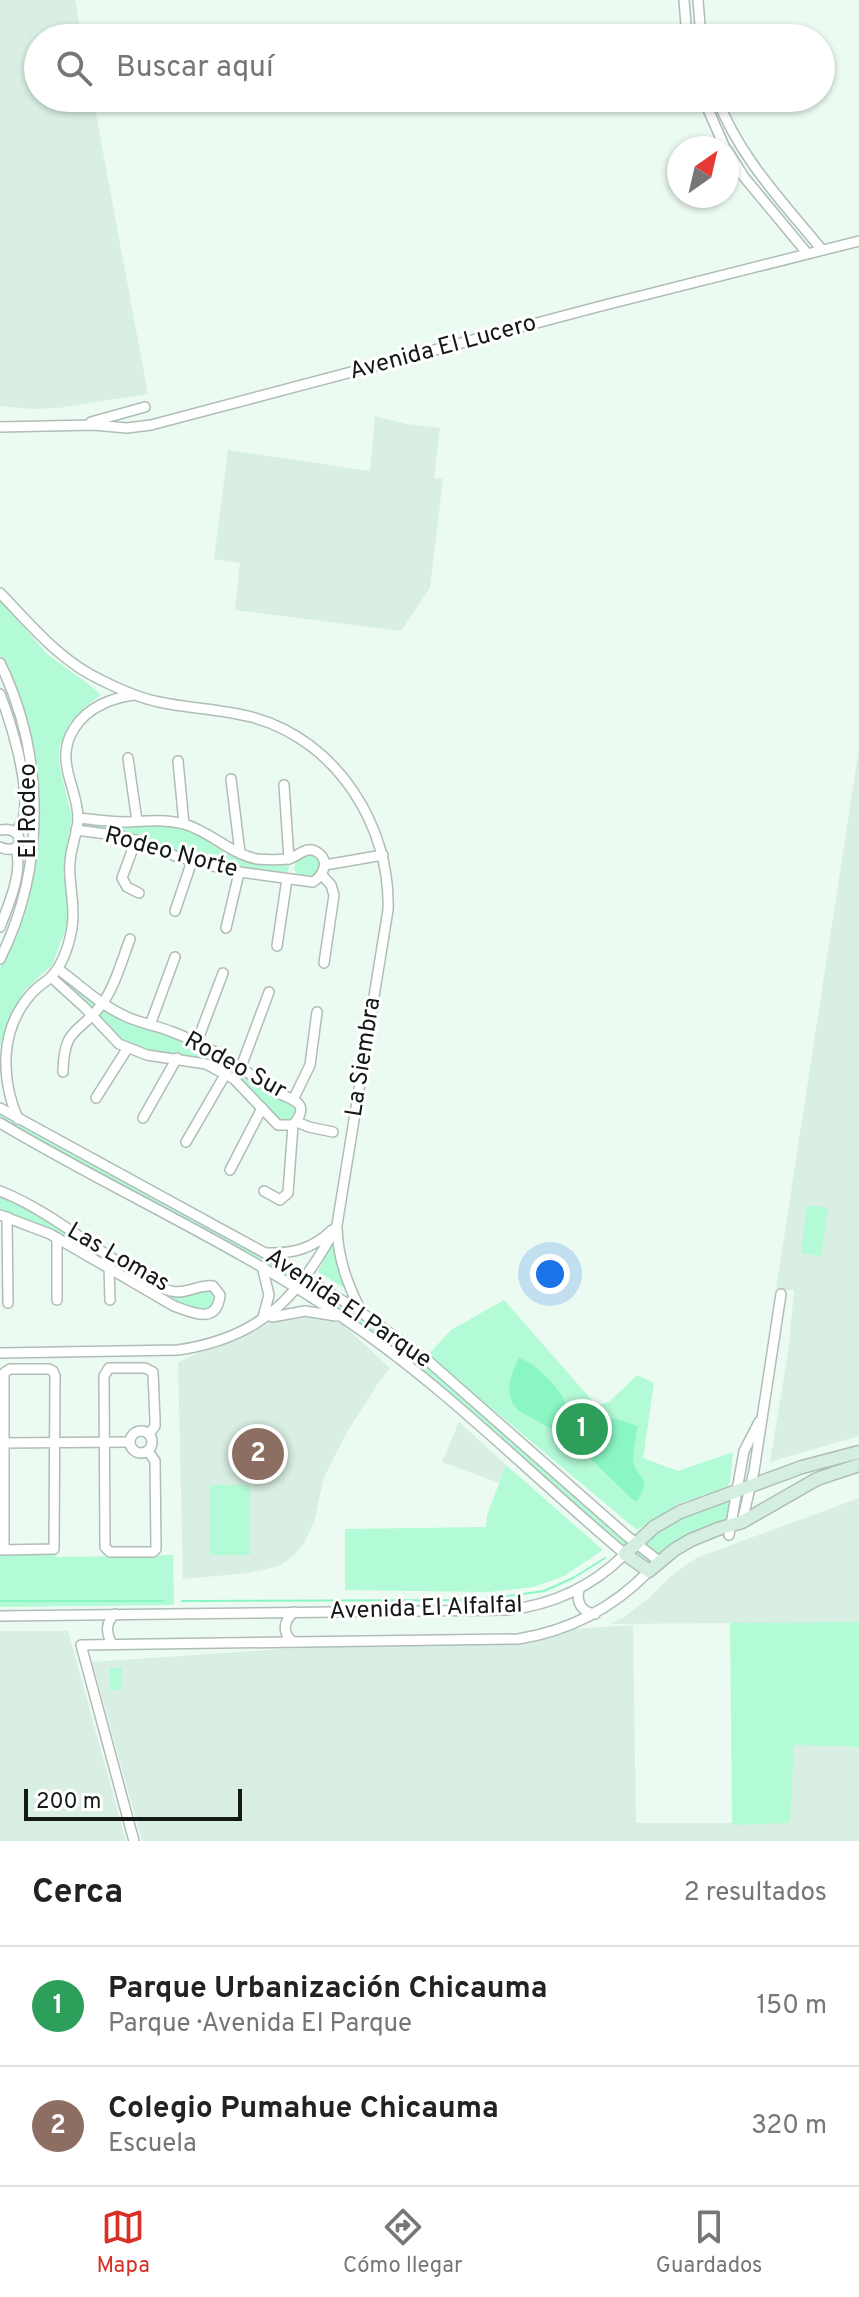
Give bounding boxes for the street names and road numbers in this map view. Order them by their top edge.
street label: Avenida El Lucero [346,309,540,387]
street label: El Rodeo [14,763,44,859]
street label: Rodeo Norte [101,821,241,885]
street label: La Siembra [340,995,388,1119]
street label: Rodeo Sur [179,1026,291,1106]
street label: Las Lomas [61,1217,175,1299]
street label: Avenida El Parque [259,1242,437,1376]
street label: Avenida El Alfalfal [329,1591,523,1627]

